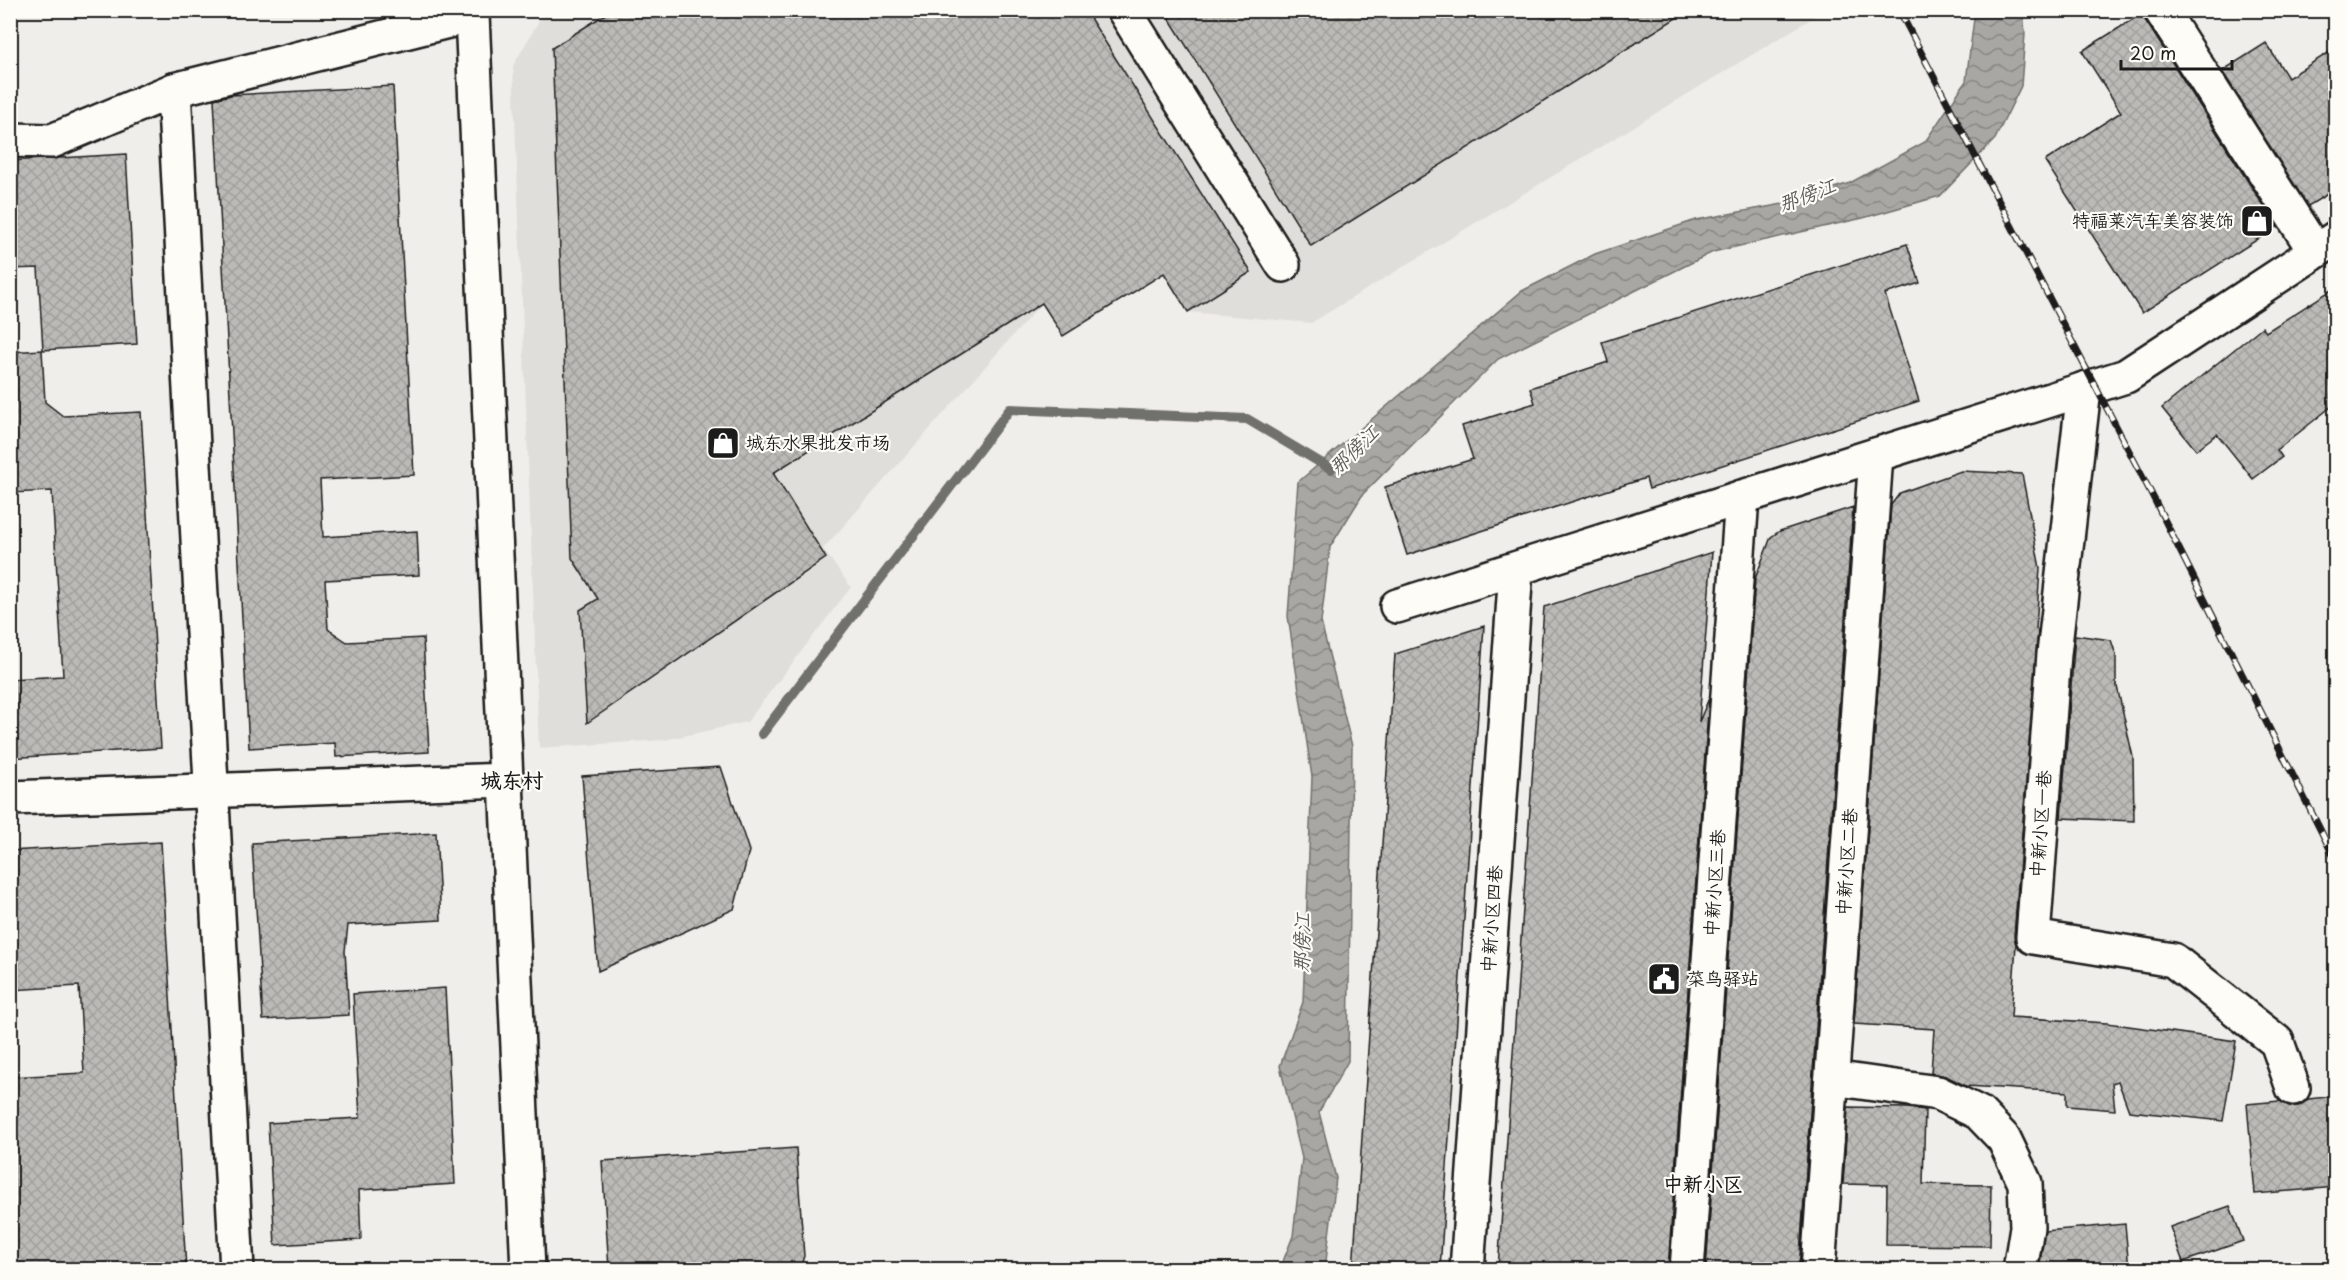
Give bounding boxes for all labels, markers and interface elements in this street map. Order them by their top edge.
scale bar [2121,33,2232,71]
text: 20 m [2130,39,2176,66]
water label: 那傍江 [1773,169,1841,219]
shop icon: 特福莱汽车美容装饰 [2239,203,2275,239]
place label: 特福莱汽车美容装饰 [2072,206,2234,233]
water label: 那傍江 [1321,417,1386,481]
shop icon: 城东水果批发市场 [705,425,741,461]
place label: 城东水果批发市场 [746,428,890,455]
district label: 城东村 [481,763,544,795]
street label: 中新小区一巷 [2022,769,2057,879]
street label: 中新小区二巷 [1828,807,1863,917]
street label: 中新小区三巷 [1696,828,1731,938]
street label: 中新小区四巷 [1473,864,1508,974]
water label: 那傍江 [1285,912,1317,973]
public building icon: 菜鸟驿站 [1646,961,1682,997]
place label: 菜鸟驿站 [1687,964,1759,991]
district label: 中新小区 [1663,1168,1743,1198]

